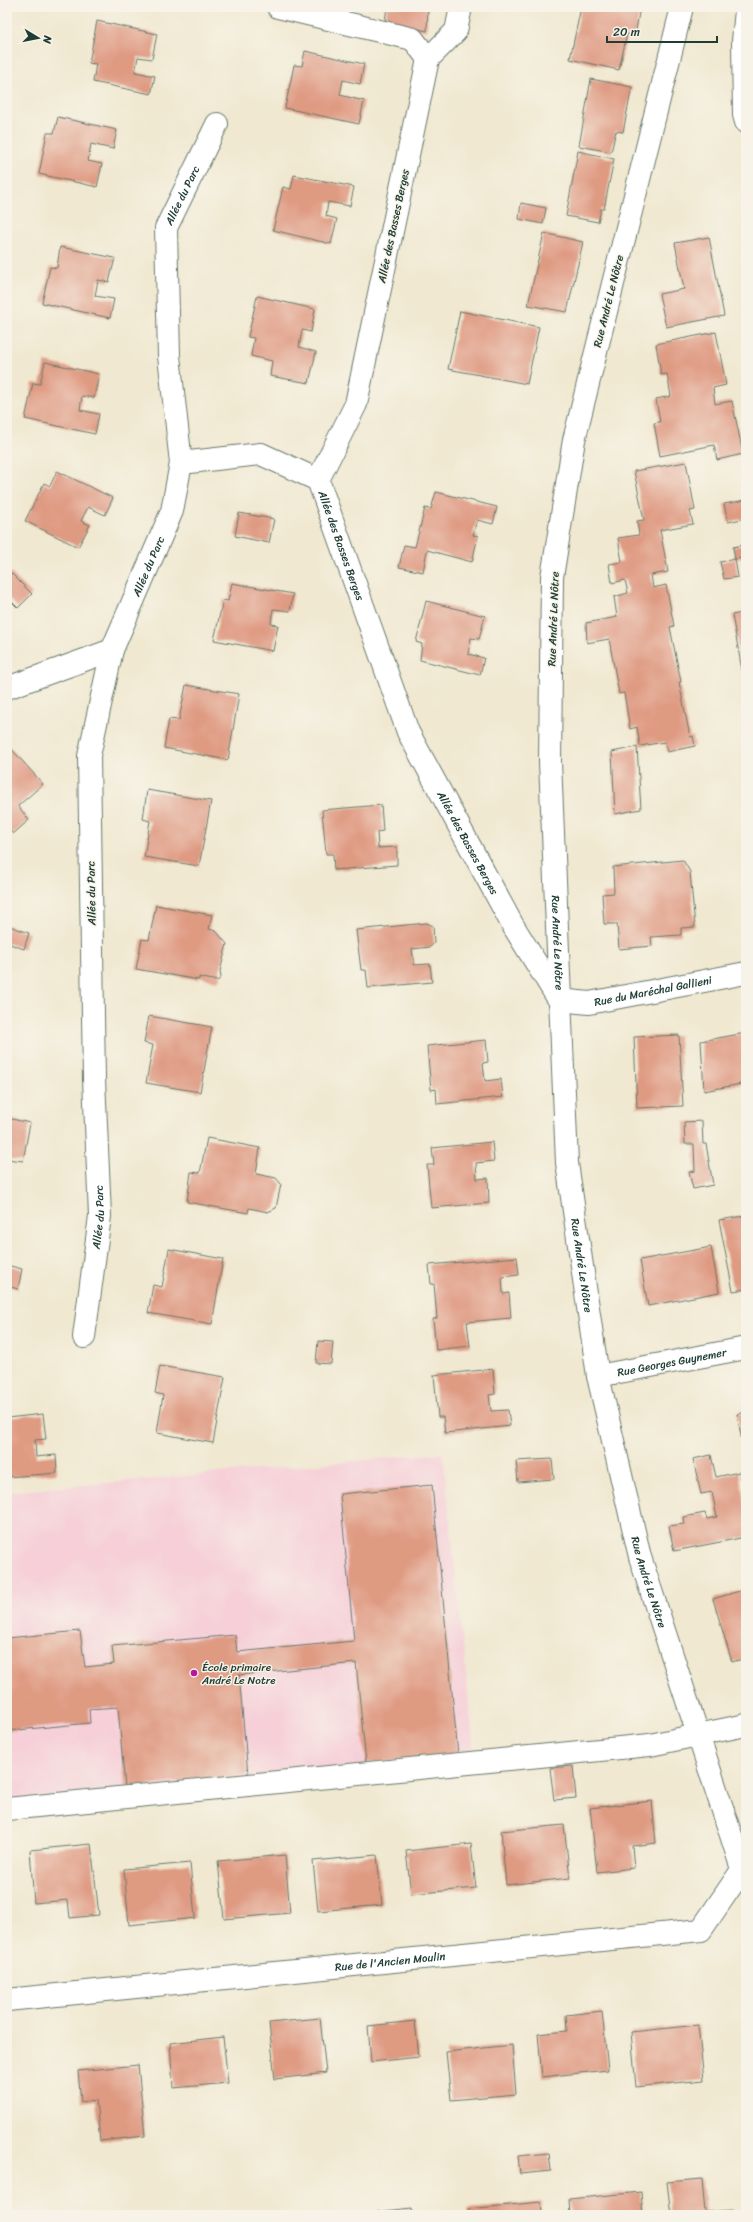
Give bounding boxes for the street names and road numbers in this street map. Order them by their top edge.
street label: Allée du Parc [159,162,205,230]
street label: Allée des Basses Berges [372,167,415,286]
street label: Rue André Le Nôtre [588,252,629,349]
street label: Allée des Basses Berges [312,487,370,604]
street label: Allée du Parc [127,533,170,601]
street label: Rue André Le Nôtre [542,571,565,667]
street label: Allée des Basses Berges [431,787,504,899]
street label: Allée du Parc [81,860,102,926]
street label: Rue André Le Nôtre [546,895,569,991]
street label: Rue du Maréchal Gallieni [592,971,714,1012]
street label: Allée du Parc [87,1184,110,1251]
street label: Rue André Le Nôtre [565,1217,598,1314]
street label: Rue Georges Guynemer [616,1343,729,1382]
street label: Rue André Le Nôtre [626,1535,672,1631]
street label: Rue de l'Ancien Moulin [334,1947,446,1977]

